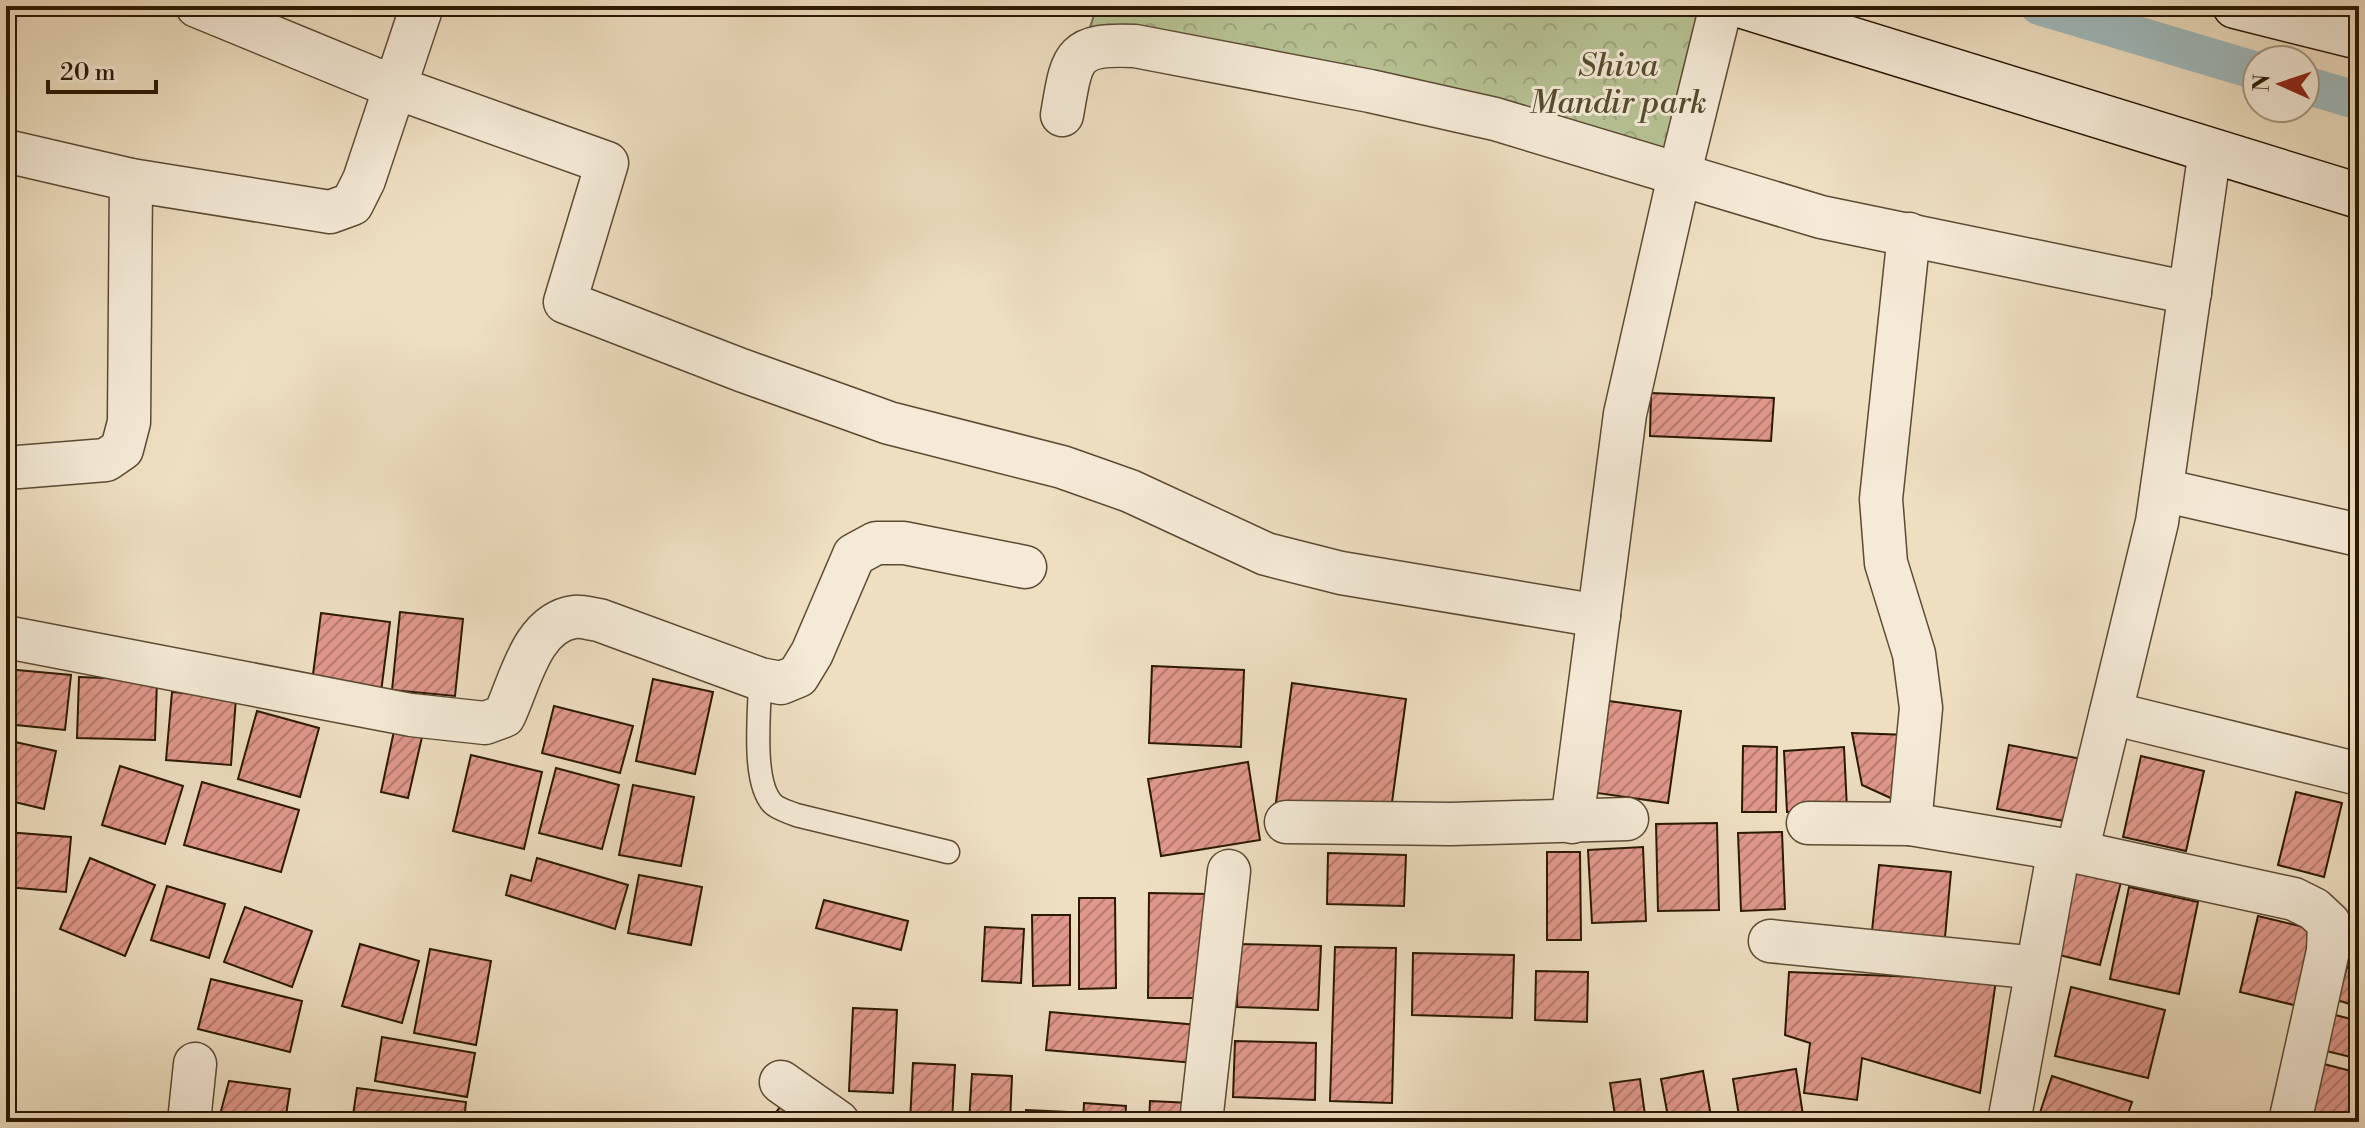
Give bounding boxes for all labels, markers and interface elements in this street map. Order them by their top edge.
scale bar [48,44,156,94]
north arrow [2241,44,2321,124]
park label: Shiva Mandir park [1529,46,1707,123]
text: 20 m [60,58,116,88]
text: N [2249,73,2276,92]

